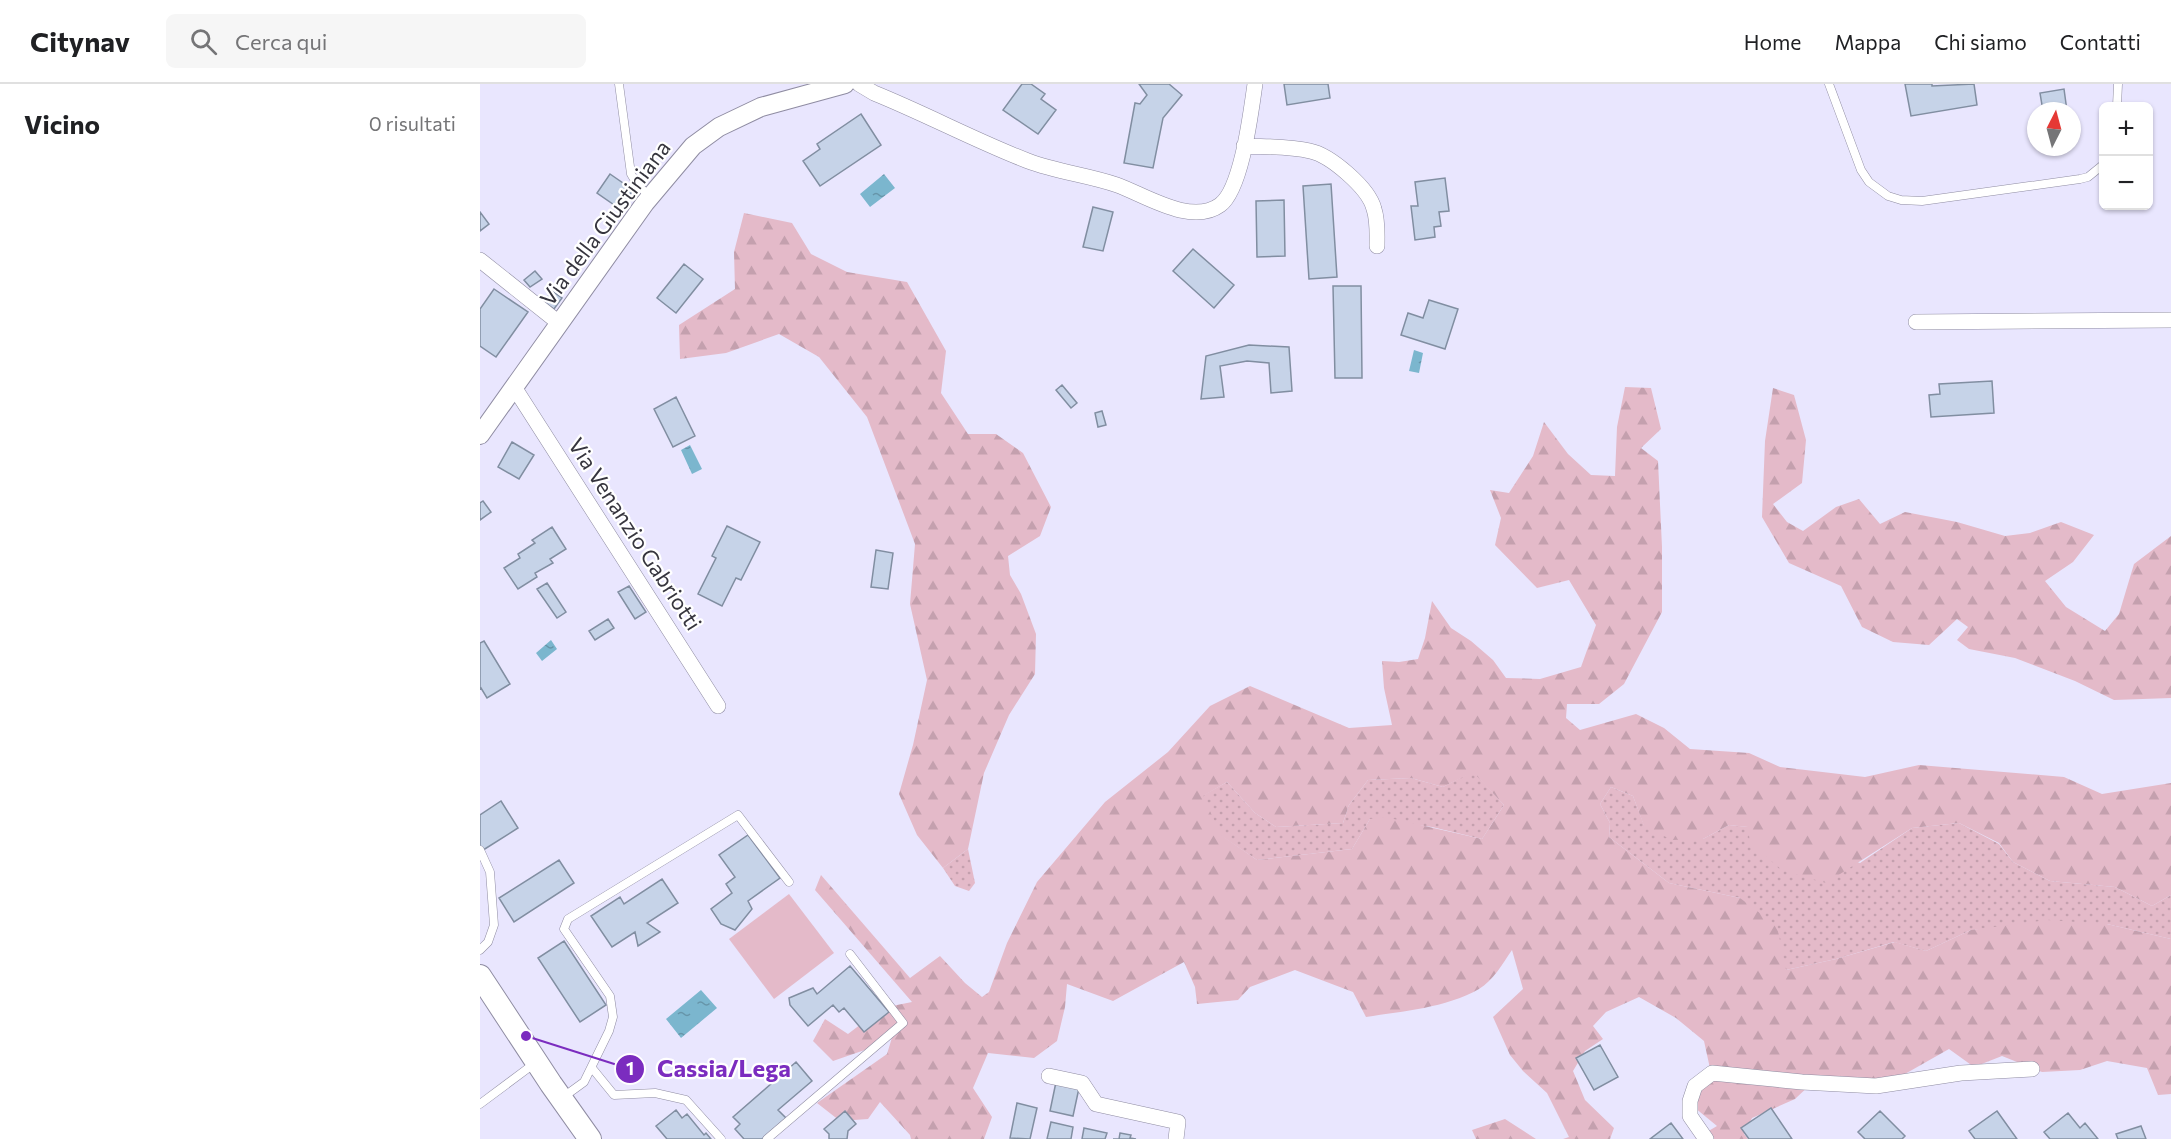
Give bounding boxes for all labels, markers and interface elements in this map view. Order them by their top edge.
search box [166,14,586,68]
text: Citynav [30,24,130,58]
icon: search [187,25,220,58]
text: Cerca qui [235,28,327,55]
text: Home [1744,29,1801,54]
text: Mappa [1834,29,1901,54]
text: Chi siamo [1934,29,2027,54]
text: Contatti [2060,29,2141,54]
north arrow [2027,102,2081,156]
map controls [2099,102,2153,210]
button: + [2099,102,2153,156]
text: Vicino [24,108,100,139]
text: 0 risultati [369,111,456,135]
street label: Via della Giustiniana [534,135,676,311]
button: − [2099,156,2153,210]
street label: Via Venanzio Gabriotti [563,432,708,635]
callout: Cassia/Lega [615,1048,803,1090]
text: Cassia/Lega [657,1053,791,1082]
text: 1 [626,1057,634,1079]

